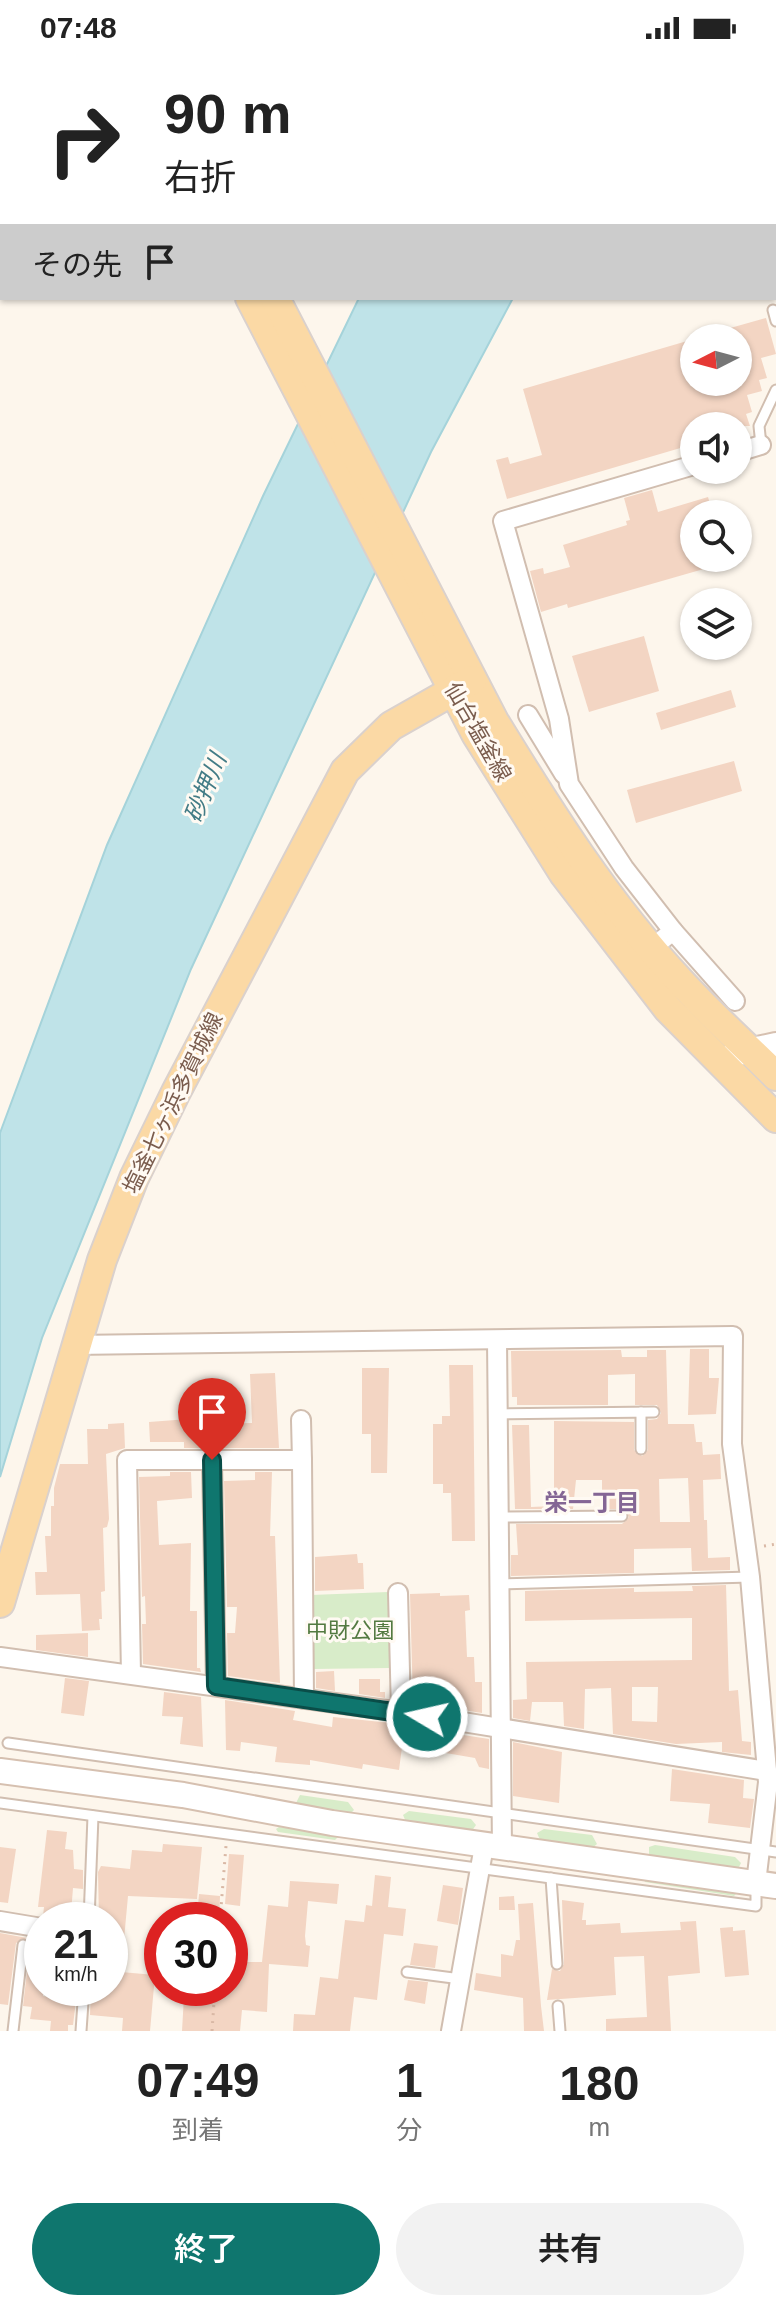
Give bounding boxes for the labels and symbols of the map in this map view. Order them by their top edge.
north arrow [680,324,752,396]
street label: 仙台塩釜線 [440,678,516,786]
water label: 砂押川 [179,747,232,826]
street label: 塩釜七ヶ浜多賀城線 [118,1009,228,1197]
pin [178,1378,246,1460]
district label: 栄一丁目 [544,1489,640,1516]
park label: 中財公園 [306,1618,394,1643]
position arrow [385,1675,469,1759]
speed limit sign: 30 [144,1902,248,2006]

